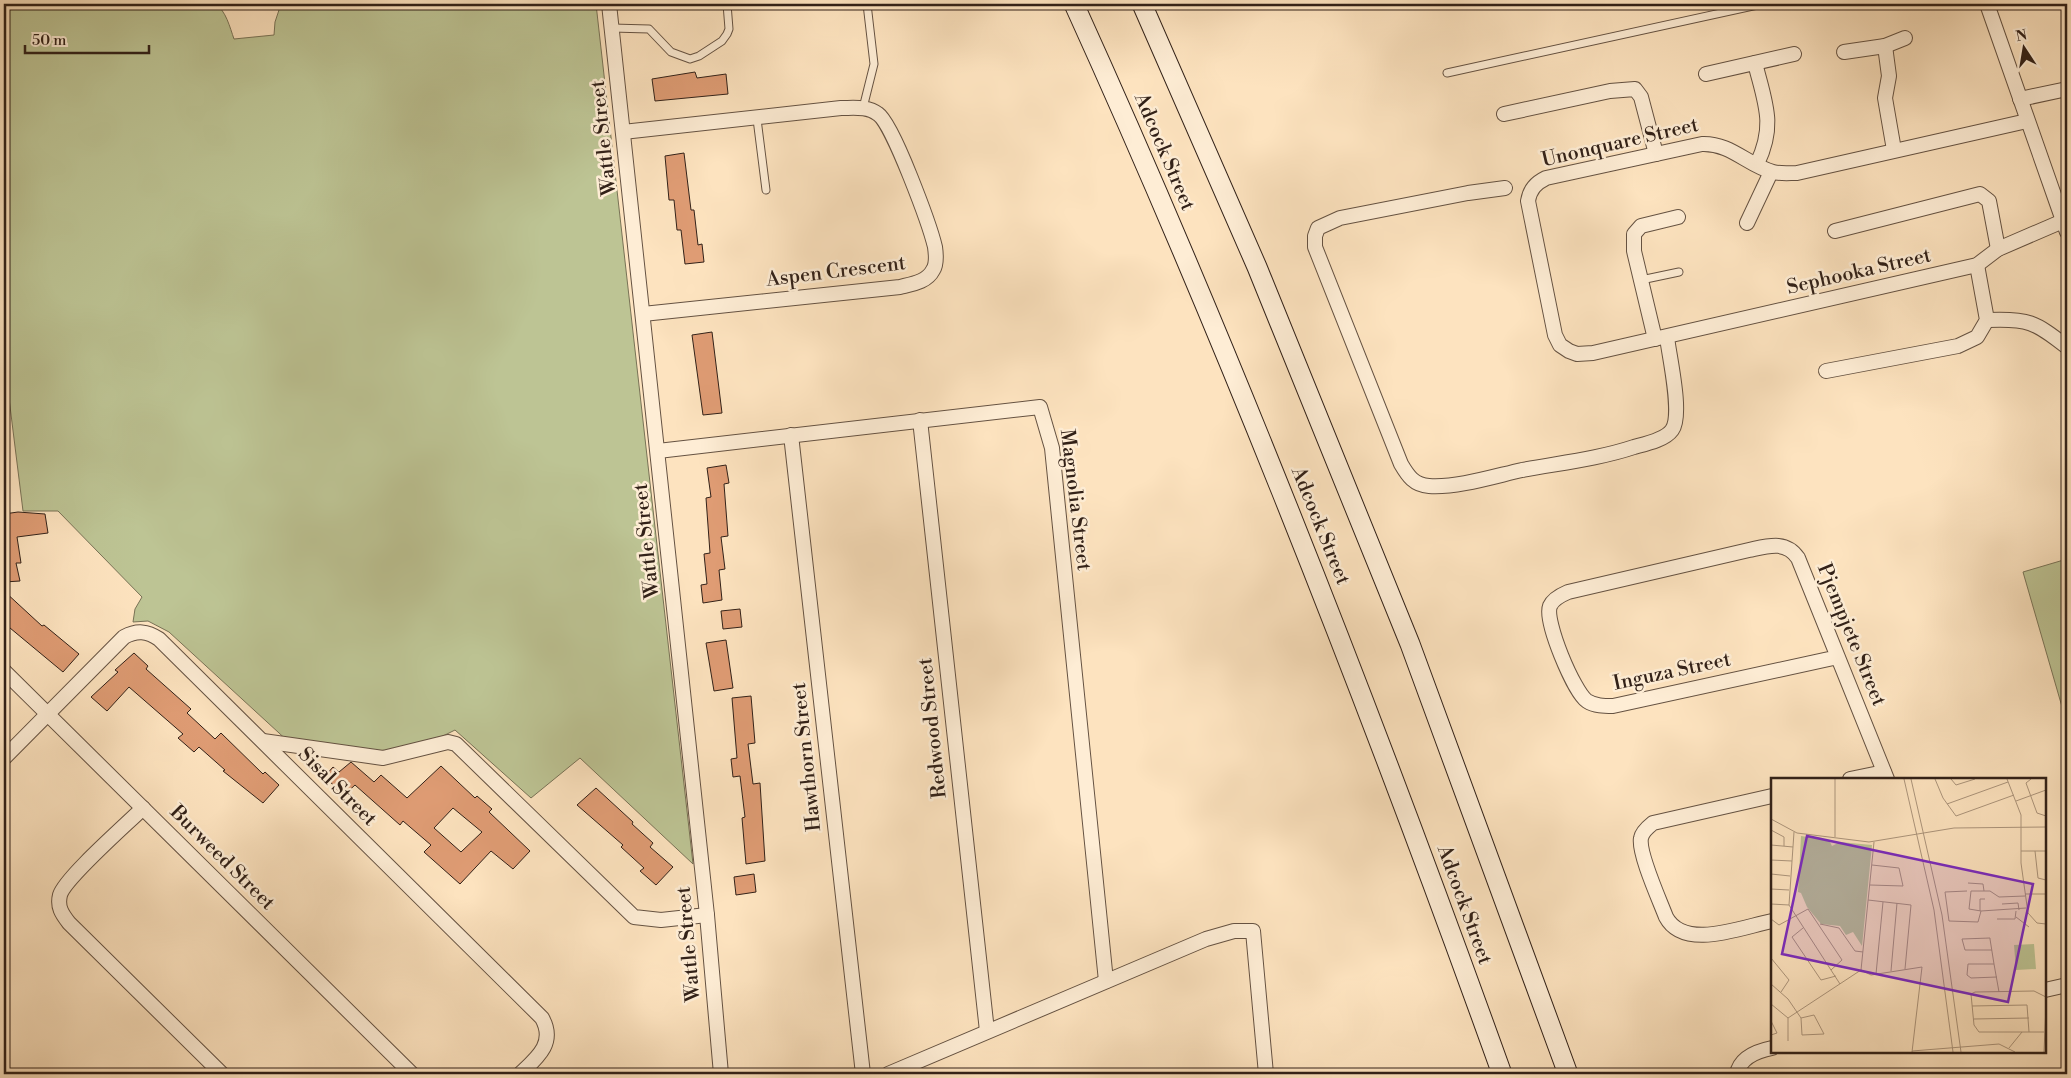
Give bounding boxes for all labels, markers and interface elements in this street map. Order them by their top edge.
scale bar [25,22,149,54]
north arrow [1998,22,2048,72]
text: N [2014,26,2029,46]
text: 50 m [32,31,66,50]
street label: Wattle Street [586,79,623,198]
street label: Adcock Street [1128,89,1200,214]
street label: Unonquare Street [1539,113,1701,173]
street label: Sephooka Street [1784,243,1934,301]
street label: Aspen Crescent [764,251,907,293]
street label: Magnolia Street [1054,428,1096,572]
street label: Adcock Street [1285,462,1355,589]
street label: Wattle Street [629,482,666,601]
street label: Pjempjete Street [1811,560,1891,710]
street label: Inguza Street [1611,647,1733,697]
street label: Redwood Street [913,656,953,800]
street label: Hawthorn Street [787,681,827,833]
street label: Sisal Street [292,742,382,832]
inset map [1771,778,2046,1053]
street label: Burweed Street [163,799,280,916]
street label: Adcock Street [1431,841,1497,968]
street label: Wattle Street [671,885,707,1004]

